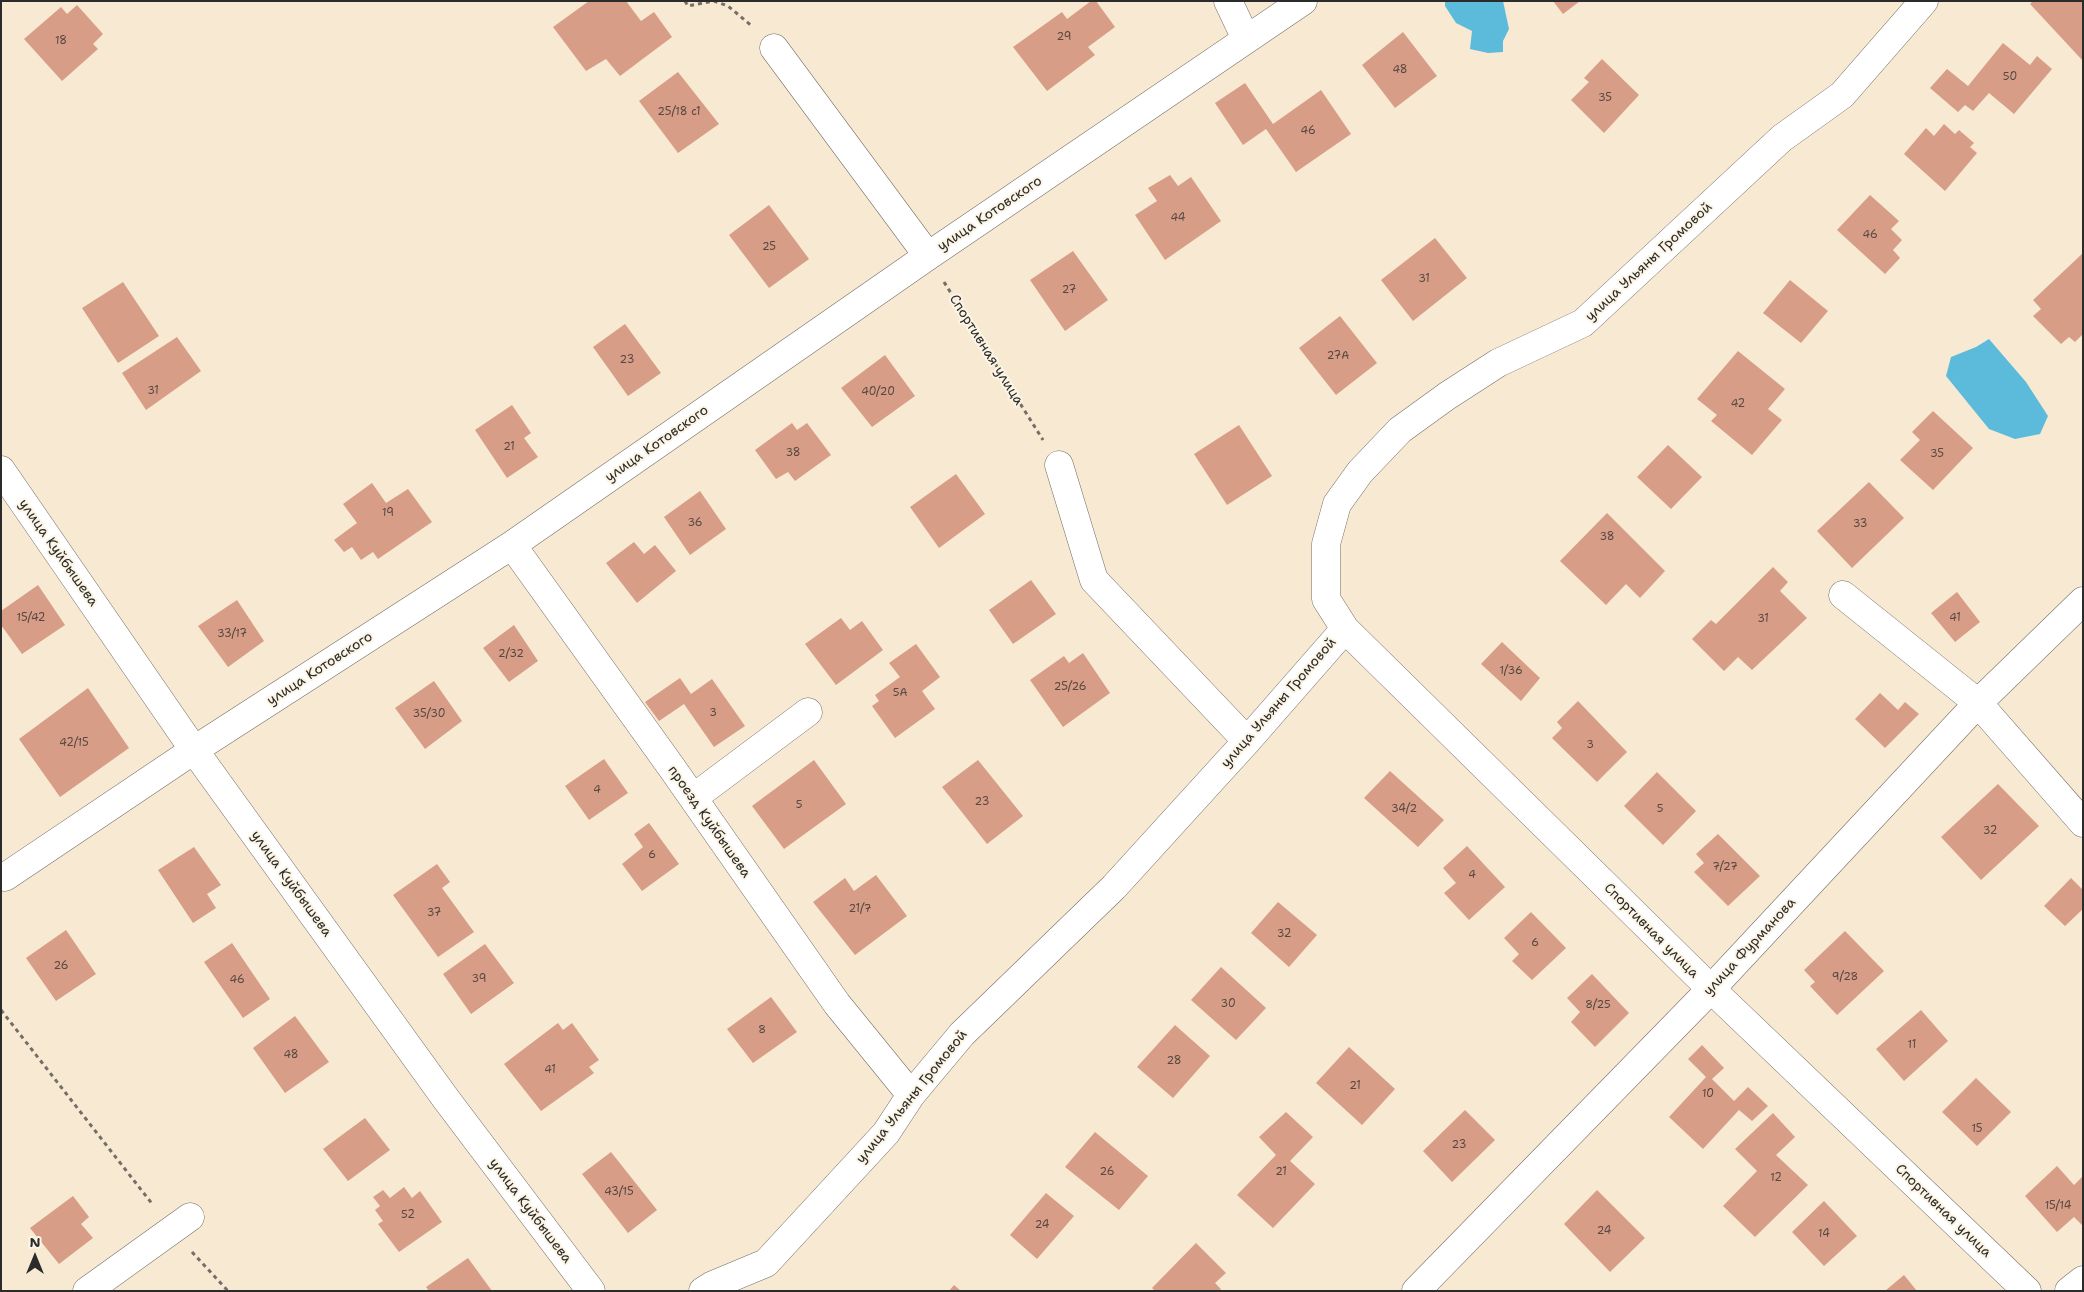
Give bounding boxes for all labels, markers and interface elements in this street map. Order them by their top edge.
house number: 29 [1057,30,1071,44]
house number: 18 [55,34,67,48]
house number: 48 [1392,63,1408,77]
house number: 50 [2003,70,2017,84]
house number: 35 [1598,91,1612,105]
house number: 25/18 с1 [657,105,701,119]
house number: 46 [1300,124,1316,138]
street label: улица Котовского [934,173,1046,255]
street label: улица Ульяны Громовой [1582,199,1716,325]
house number: 44 [1170,211,1186,225]
house number: 46 [1862,228,1878,242]
house number: 25 [762,240,776,254]
house number: 31 [1418,272,1430,286]
house number: 27 [1062,283,1076,297]
street label: Спортивная улица [945,292,1027,408]
house number: 27А [1327,349,1349,363]
house number: 23 [620,353,634,367]
house number: 31 [147,384,159,398]
house number: 40/20 [861,385,895,399]
house number: 42 [1731,397,1745,411]
street label: улица Котовского [602,402,712,486]
house number: 21 [503,440,515,454]
house number: 38 [785,446,801,460]
house number: 35 [1930,447,1944,461]
street label: улица Куйбышева [15,496,101,610]
house number: 19 [382,506,394,520]
house number: 36 [687,516,703,530]
house number: 33 [1853,517,1867,531]
house number: 38 [1599,530,1615,544]
house number: 15/42 [16,611,46,625]
house number: 41 [1949,611,1961,625]
house number: 31 [1757,612,1769,626]
house number: 33/17 [217,627,247,641]
street label: улица Котовского [264,629,376,709]
street label: улица Ульяны Громовой [1218,634,1340,772]
house number: 2/32 [498,647,524,661]
house number: 1/36 [1499,664,1523,678]
house number: 25/26 [1054,680,1086,694]
house number: 5А [893,686,907,700]
house number: 3 [709,706,717,720]
house number: 35/30 [413,707,445,721]
house number: 42/15 [59,736,89,750]
house number: 3 [1586,738,1594,752]
street label: проезд Куйбышева [664,763,754,881]
house number: 4 [593,783,601,797]
house number: 23 [975,795,989,809]
house number: 5 [796,798,802,812]
house number: 34/2 [1391,802,1417,816]
house number: 5 [1657,802,1663,816]
house number: 32 [1983,824,1997,838]
street label: улица Куйбышева [247,828,335,940]
house number: 6 [648,848,656,862]
house number: 7/27 [1712,860,1738,874]
house number: 4 [1468,868,1476,882]
street label: Спортивная улица [1600,880,1702,982]
street label: улица Фурманова [1700,895,1800,999]
house number: 21/7 [848,902,872,916]
house number: 37 [427,906,441,920]
house number: 32 [1277,927,1291,941]
house number: 6 [1531,936,1539,950]
house number: 26 [54,959,68,973]
house number: 9/28 [1832,970,1858,984]
house number: 39 [472,972,486,986]
house number: 46 [229,973,245,987]
house number: 30 [1220,997,1236,1011]
house number: 8/25 [1585,998,1611,1012]
house number: 8 [758,1023,766,1037]
street label: улица Ульяны Громовой [853,1027,971,1167]
house number: 11 [1908,1038,1916,1052]
house number: 48 [283,1048,299,1062]
house number: 28 [1166,1054,1182,1068]
house number: 41 [544,1063,556,1077]
house number: 21 [1349,1079,1361,1093]
house number: 10 [1702,1087,1714,1101]
house number: 15 [1971,1122,1983,1136]
house number: 23 [1452,1138,1466,1152]
street label: улица Куйбышева [485,1155,575,1267]
street label: Спортивная улица [1891,1161,1995,1261]
house number: 26 [1100,1165,1114,1179]
house number: 21 [1275,1165,1287,1179]
house number: 12 [1770,1171,1782,1185]
house number: 43/15 [604,1185,634,1199]
house number: 15/14 [2045,1199,2071,1213]
house number: 52 [401,1208,415,1222]
house number: 24 [1035,1218,1049,1232]
house number: 24 [1597,1224,1611,1238]
house number: 14 [1818,1227,1830,1241]
north arrow [10,1232,60,1282]
text: N [29,1233,41,1251]

